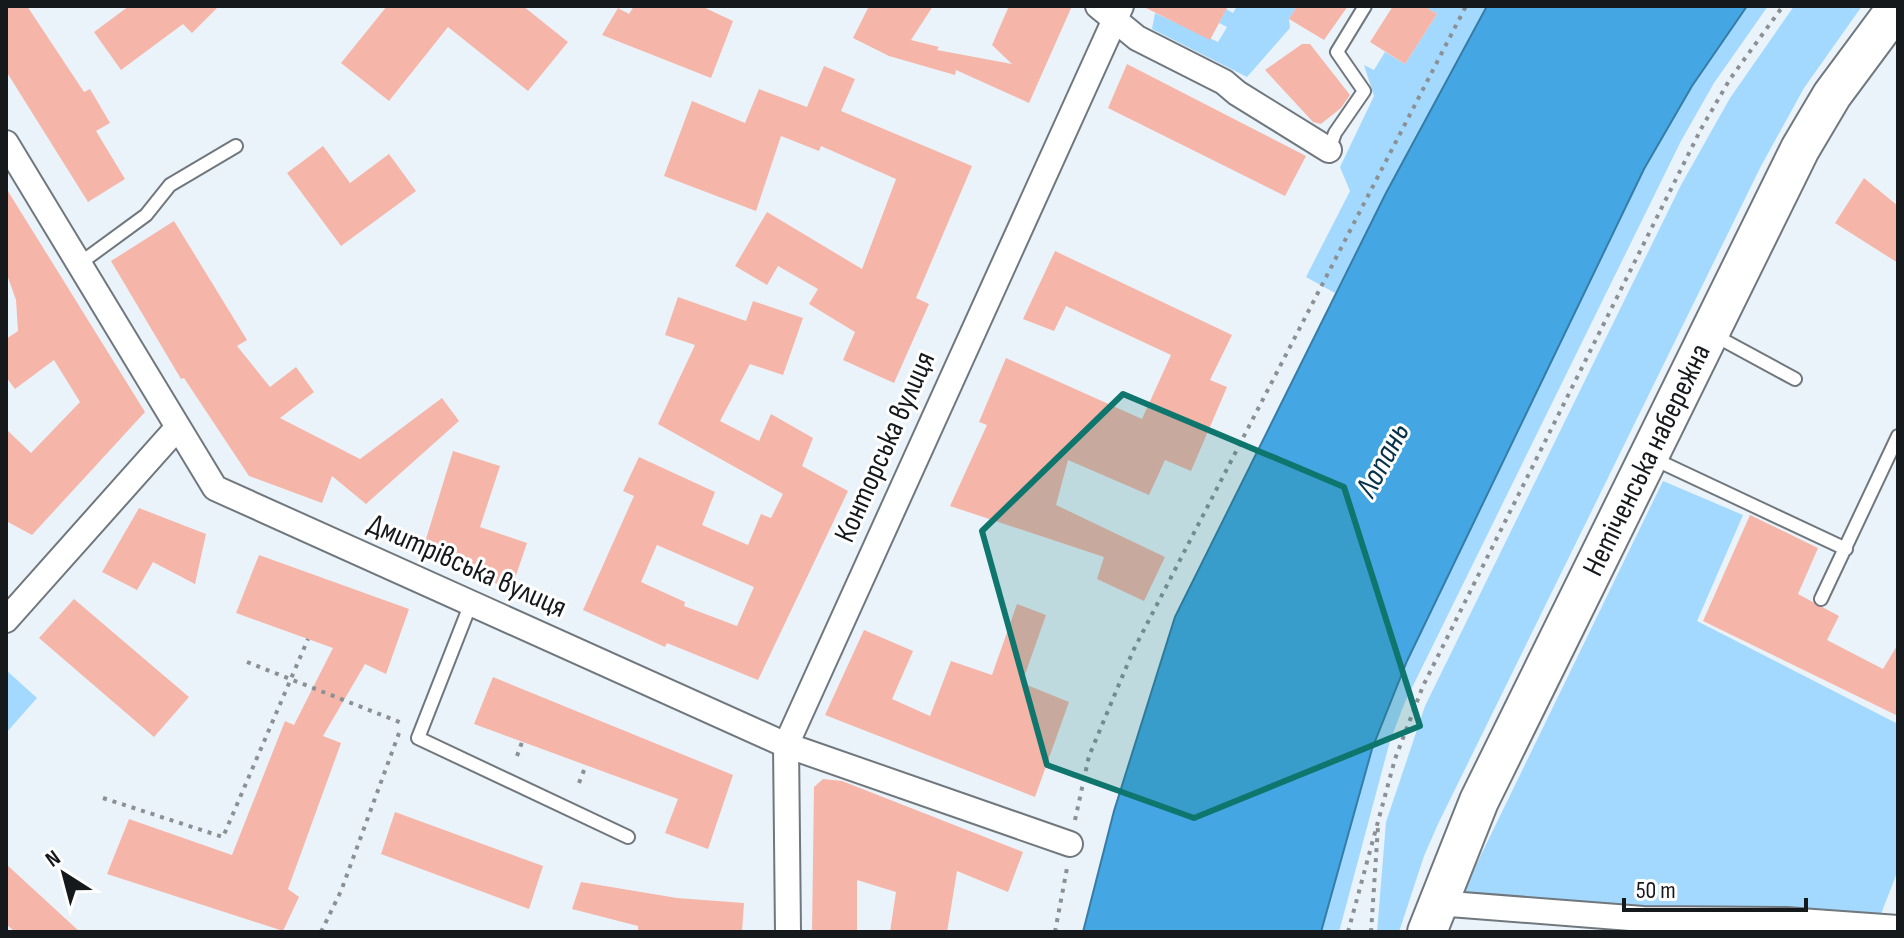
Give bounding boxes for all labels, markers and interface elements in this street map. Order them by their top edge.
street label: Нетіченська набережна [1575,338,1719,582]
street label: Конторська вулиця [827,346,943,548]
water label: Лопань [1346,416,1419,506]
street label: Дмитрівська вулиця [362,506,572,626]
north arrow [24,834,104,914]
text: N [40,845,66,873]
scale bar [1624,862,1806,912]
text: 50 m [1636,876,1676,905]

